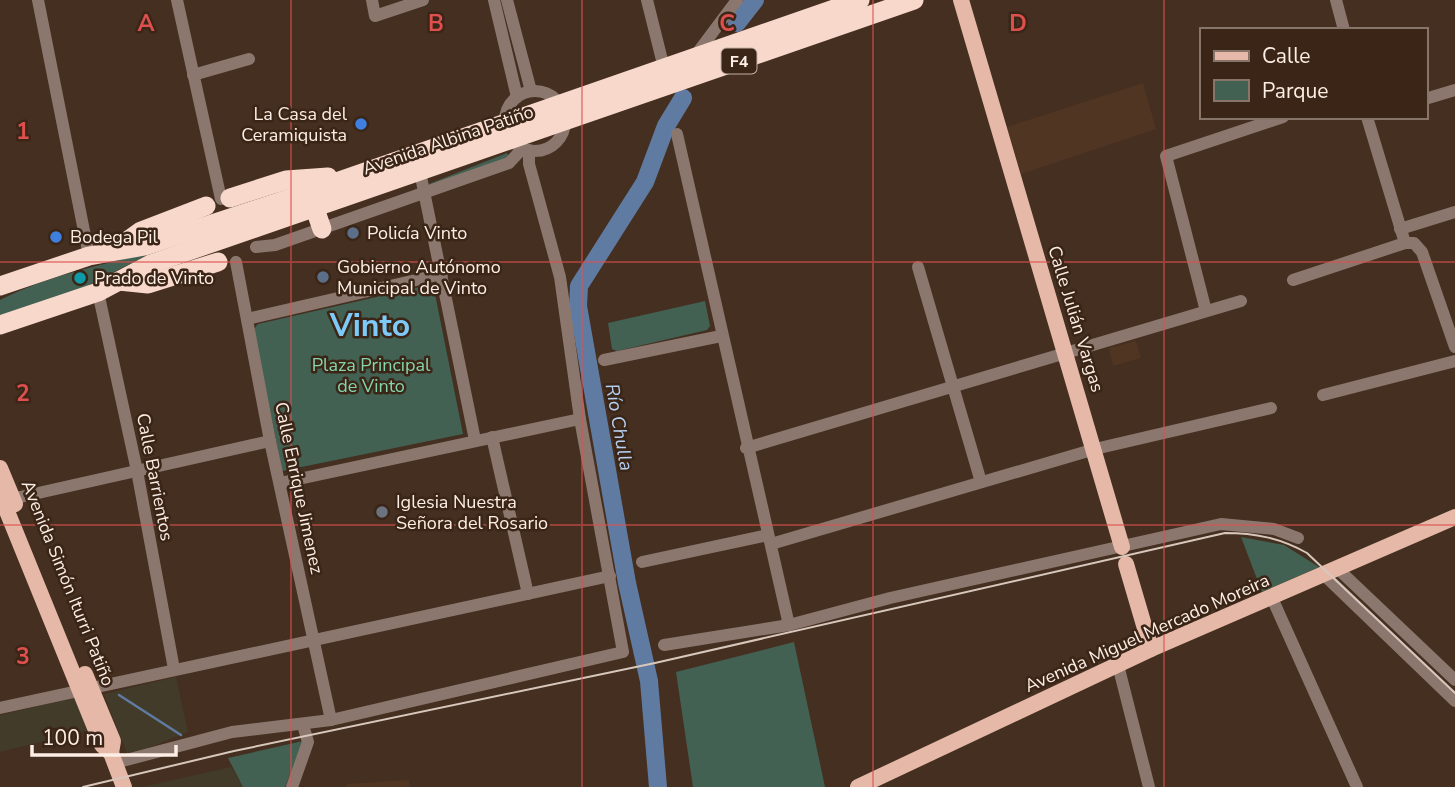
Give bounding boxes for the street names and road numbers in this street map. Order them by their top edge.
road number: F4 [722,48,756,74]
street label: Avenida Albina Patiño [359,99,537,181]
street label: Calle Julián Vargas [1042,243,1110,395]
street label: Calle Enrique Jimenez [269,400,329,576]
street label: Calle Barrientos [131,411,179,543]
street label: Avenida Simón Iturri Patiño [16,477,120,689]
street label: Avenida Miguel Mercado Moreira [1021,568,1273,698]

